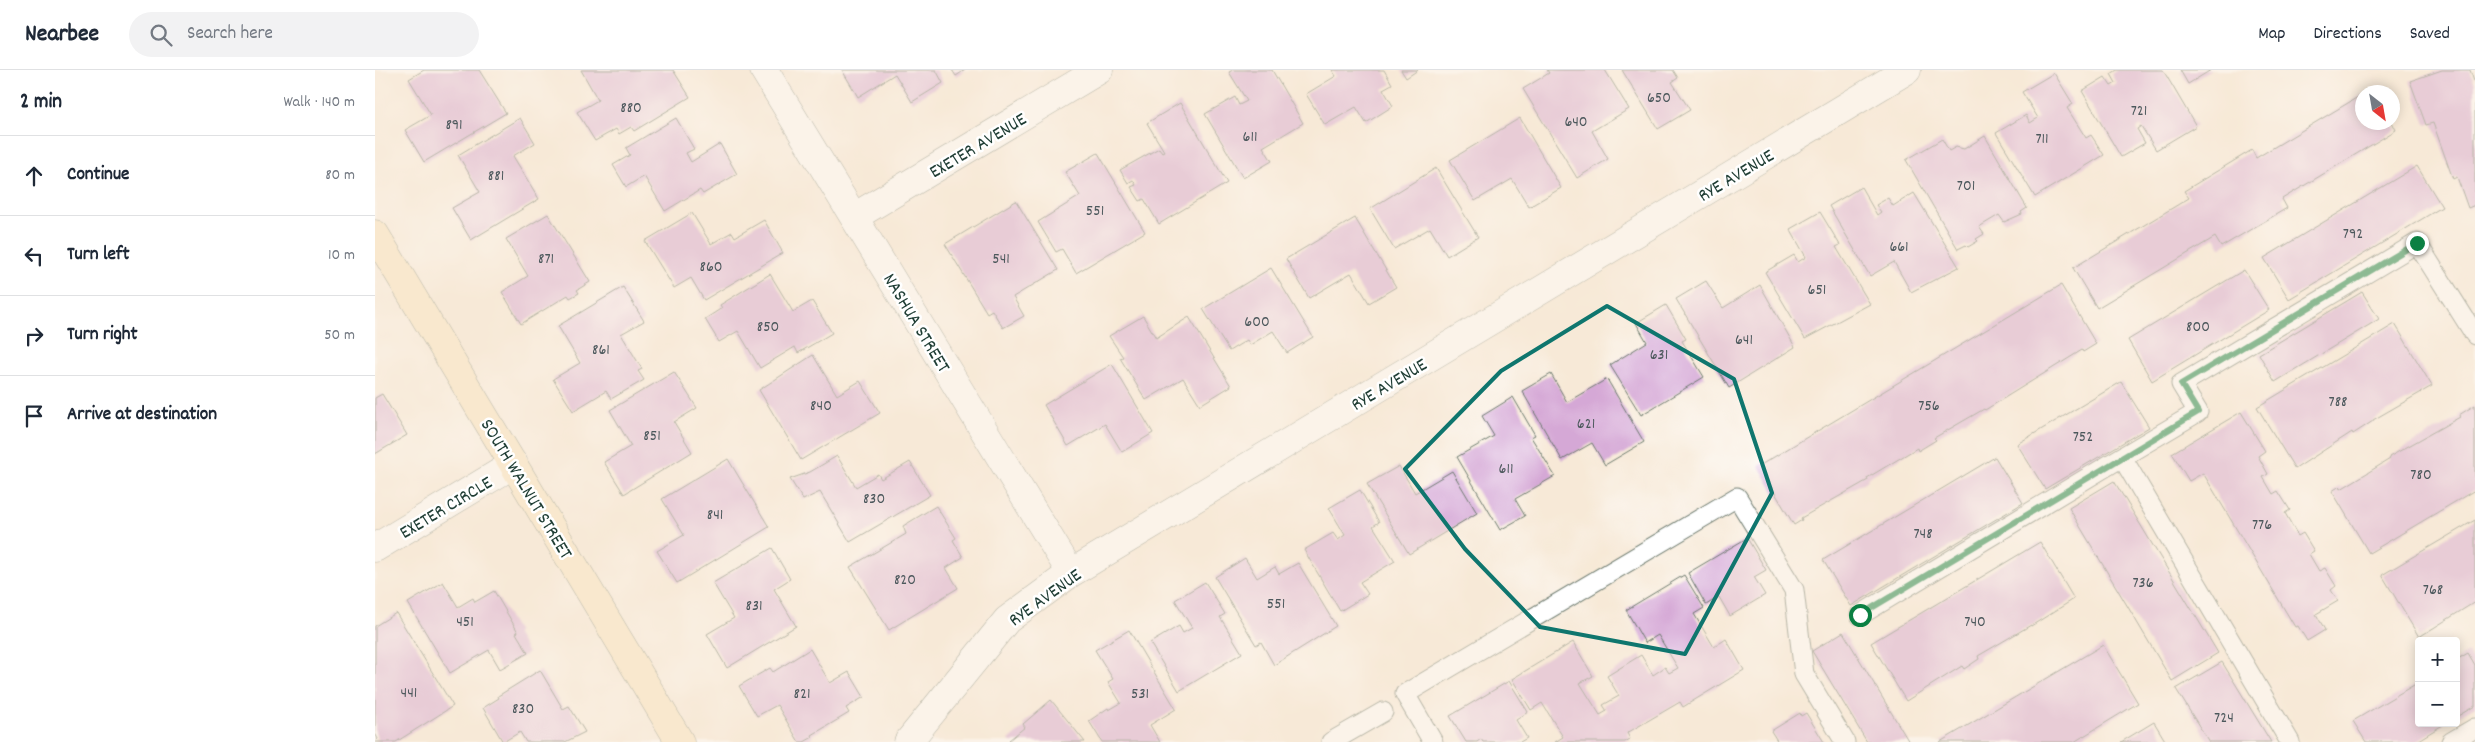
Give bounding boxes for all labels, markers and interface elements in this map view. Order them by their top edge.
search box [129,12,479,57]
text: Nearbee [25,18,99,52]
icon: search [147,21,175,49]
text: Search here [187,21,273,48]
text: Map [2258,22,2285,47]
text: Directions [2313,22,2382,47]
text: Saved [2410,22,2450,47]
north arrow [2355,85,2400,130]
house number: 650 [1647,87,1671,110]
text: 2 min [20,88,62,118]
text: Walk · 140 m [283,91,355,114]
house number: 880 [620,97,642,120]
house number: 721 [2131,100,2147,123]
street label: EXETER AVENUE [925,107,1033,187]
house number: 640 [1564,111,1588,134]
house number: 891 [445,114,463,137]
house number: 611 [1243,126,1257,149]
house number: 711 [2035,128,2049,151]
street label: RYE AVENUE [1694,143,1780,210]
icon: ahead [20,162,48,190]
text: Continue [67,162,129,189]
text: 80 m [325,164,355,187]
house number: 881 [488,165,504,188]
house number: 701 [1957,175,1975,198]
house number: 551 [1086,200,1104,223]
house number: 792 [2343,223,2363,246]
route end [2406,232,2429,255]
house number: 661 [1889,236,1909,259]
icon: left [20,242,48,270]
text: Turn left [67,242,130,269]
text: 10 m [328,244,355,267]
house number: 871 [538,248,554,271]
house number: 541 [992,248,1010,271]
house number: 860 [700,256,722,279]
street label: NASHUA STREET [875,269,956,379]
house number: 651 [1808,279,1826,302]
house number: 600 [1244,311,1270,334]
house number: 850 [757,316,779,339]
house number: 800 [2186,316,2210,339]
icon: right [20,322,48,350]
text: Turn right [67,322,138,349]
text: 50 m [324,324,355,347]
house number: 641 [1735,329,1753,352]
house number: 861 [592,339,610,362]
house number: 631 [1650,344,1668,367]
street label: RYE AVENUE [1347,352,1433,419]
house number: 788 [2329,391,2347,414]
house number: 840 [810,395,832,418]
house number: 756 [1918,395,1940,418]
icon: arrive [20,402,48,430]
text: Arrive at destination [67,402,217,429]
house number: 621 [1577,413,1595,436]
street label: SOUTH WALNUT STREET [472,414,578,566]
house number: 851 [643,425,661,448]
house number: 752 [2073,426,2093,449]
house number: 611 [1499,458,1513,481]
house number: 780 [2410,464,2432,487]
street label: EXETER CIRCLE [395,470,499,547]
house number: 830 [863,488,885,511]
house number: 841 [707,504,723,527]
house number: 776 [2252,514,2272,537]
house number: 748 [1913,523,1933,546]
street label: RYE AVENUE [1004,563,1088,635]
house number: 820 [894,569,916,592]
house number: 736 [2132,572,2154,595]
house number: 768 [2423,579,2443,602]
house number: 551 [1267,593,1285,616]
house number: 831 [745,595,763,618]
route start [1849,604,1872,627]
house number: 451 [456,611,474,634]
house number: 740 [1964,611,1986,634]
map controls [2415,637,2460,727]
button: + [2415,637,2460,682]
house number: 441 [401,682,417,705]
button: − [2415,682,2460,727]
house number: 821 [794,683,810,706]
house number: 531 [1131,683,1149,706]
house number: 830 [512,698,534,721]
house number: 724 [2214,707,2234,730]

